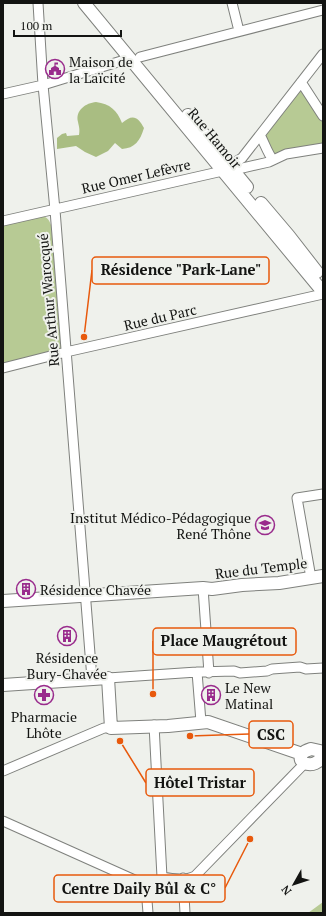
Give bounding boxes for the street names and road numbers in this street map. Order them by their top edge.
street label: Rue Hamoir [184,104,246,173]
street label: Rue Omer Lefèvre [80,154,192,198]
street label: Rue Arthur Warocqué [33,233,63,367]
street label: Rue du Parc [122,299,198,335]
street label: Rue du Temple [214,553,308,583]

